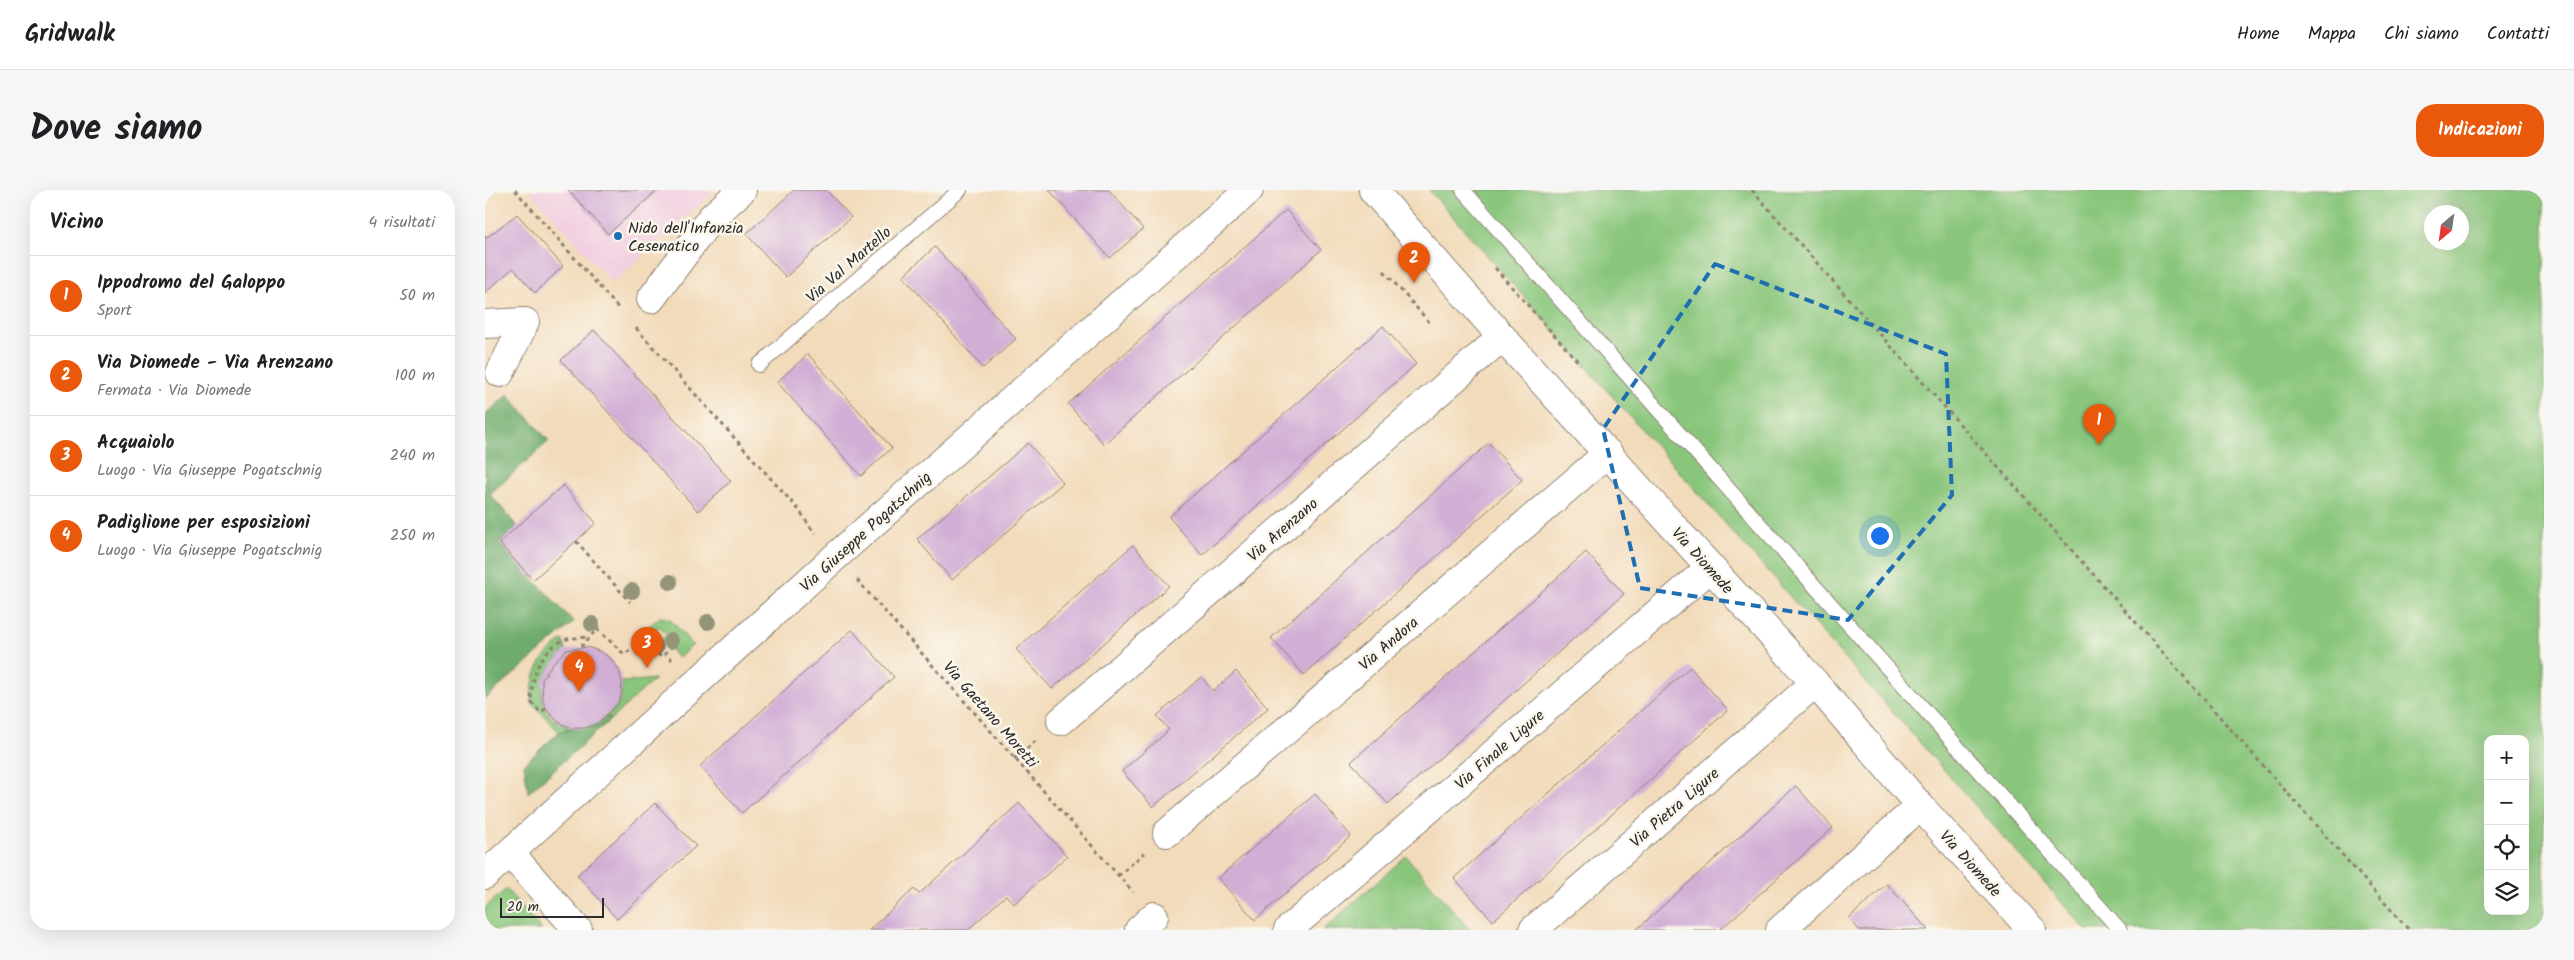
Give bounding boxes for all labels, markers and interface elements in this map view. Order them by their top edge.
text: Gridwalk [25,15,115,54]
text: Home [2237,20,2280,49]
text: Mappa [2308,20,2356,49]
text: Chi siamo [2384,20,2459,49]
text: Contatti [2487,20,2549,49]
text: Dove siamo [30,102,203,158]
button: Indicazioni [2416,104,2544,157]
north arrow [2424,205,2469,250]
text: Vicino [50,206,104,239]
text: 4 risultati [369,210,435,235]
place label: Nido dell'Infanzia Cesenatico [628,216,744,259]
street label: Via Val Martello [801,221,897,310]
marker: Nido dell'Infanzia Cesenatico [612,230,624,242]
pin: 2 [1398,242,1430,283]
text: Ippodromo del Galoppo [97,268,285,298]
text: 1 [64,283,68,308]
text: 50 m [399,283,435,308]
text: Sport [97,298,132,323]
text: Via Diomede - Via Arenzano [97,348,333,378]
text: 2 [61,363,71,388]
text: 100 m [395,363,435,388]
text: Fermata · Via Diomede [97,378,251,403]
pin: 1 [2083,404,2115,445]
text: Acquaiolo [97,428,174,458]
text: 3 [62,443,70,468]
text: 240 m [390,443,435,468]
text: Luogo · Via Giuseppe Pogatschnig [97,458,322,483]
street label: Via Giuseppe Pogatschnig [794,466,938,598]
street label: Via Arenzano [1242,492,1324,568]
text: Padiglione per esposizioni [97,508,310,538]
street label: Via Diomede [1665,522,1739,600]
text: 4 [62,523,70,548]
text: 250 m [390,523,435,548]
your location [1867,523,1893,549]
text: Luogo · Via Giuseppe Pogatschnig [97,538,322,563]
street label: Via Andora [1353,611,1425,677]
pin: 3 [631,627,663,668]
pin: 4 [563,651,595,692]
street label: Via Gaetano Moretti [936,656,1044,775]
street label: Via Finale Ligure [1449,704,1551,796]
map controls [2484,735,2529,915]
button: + [2484,735,2529,780]
street label: Via Pietra Ligure [1625,762,1725,854]
button: − [2484,780,2529,825]
street label: Via Diomede [1933,825,2007,903]
button: locate [2484,825,2529,870]
button: layers [2484,870,2529,915]
scale bar [500,895,604,918]
text: 20 m [507,896,539,918]

